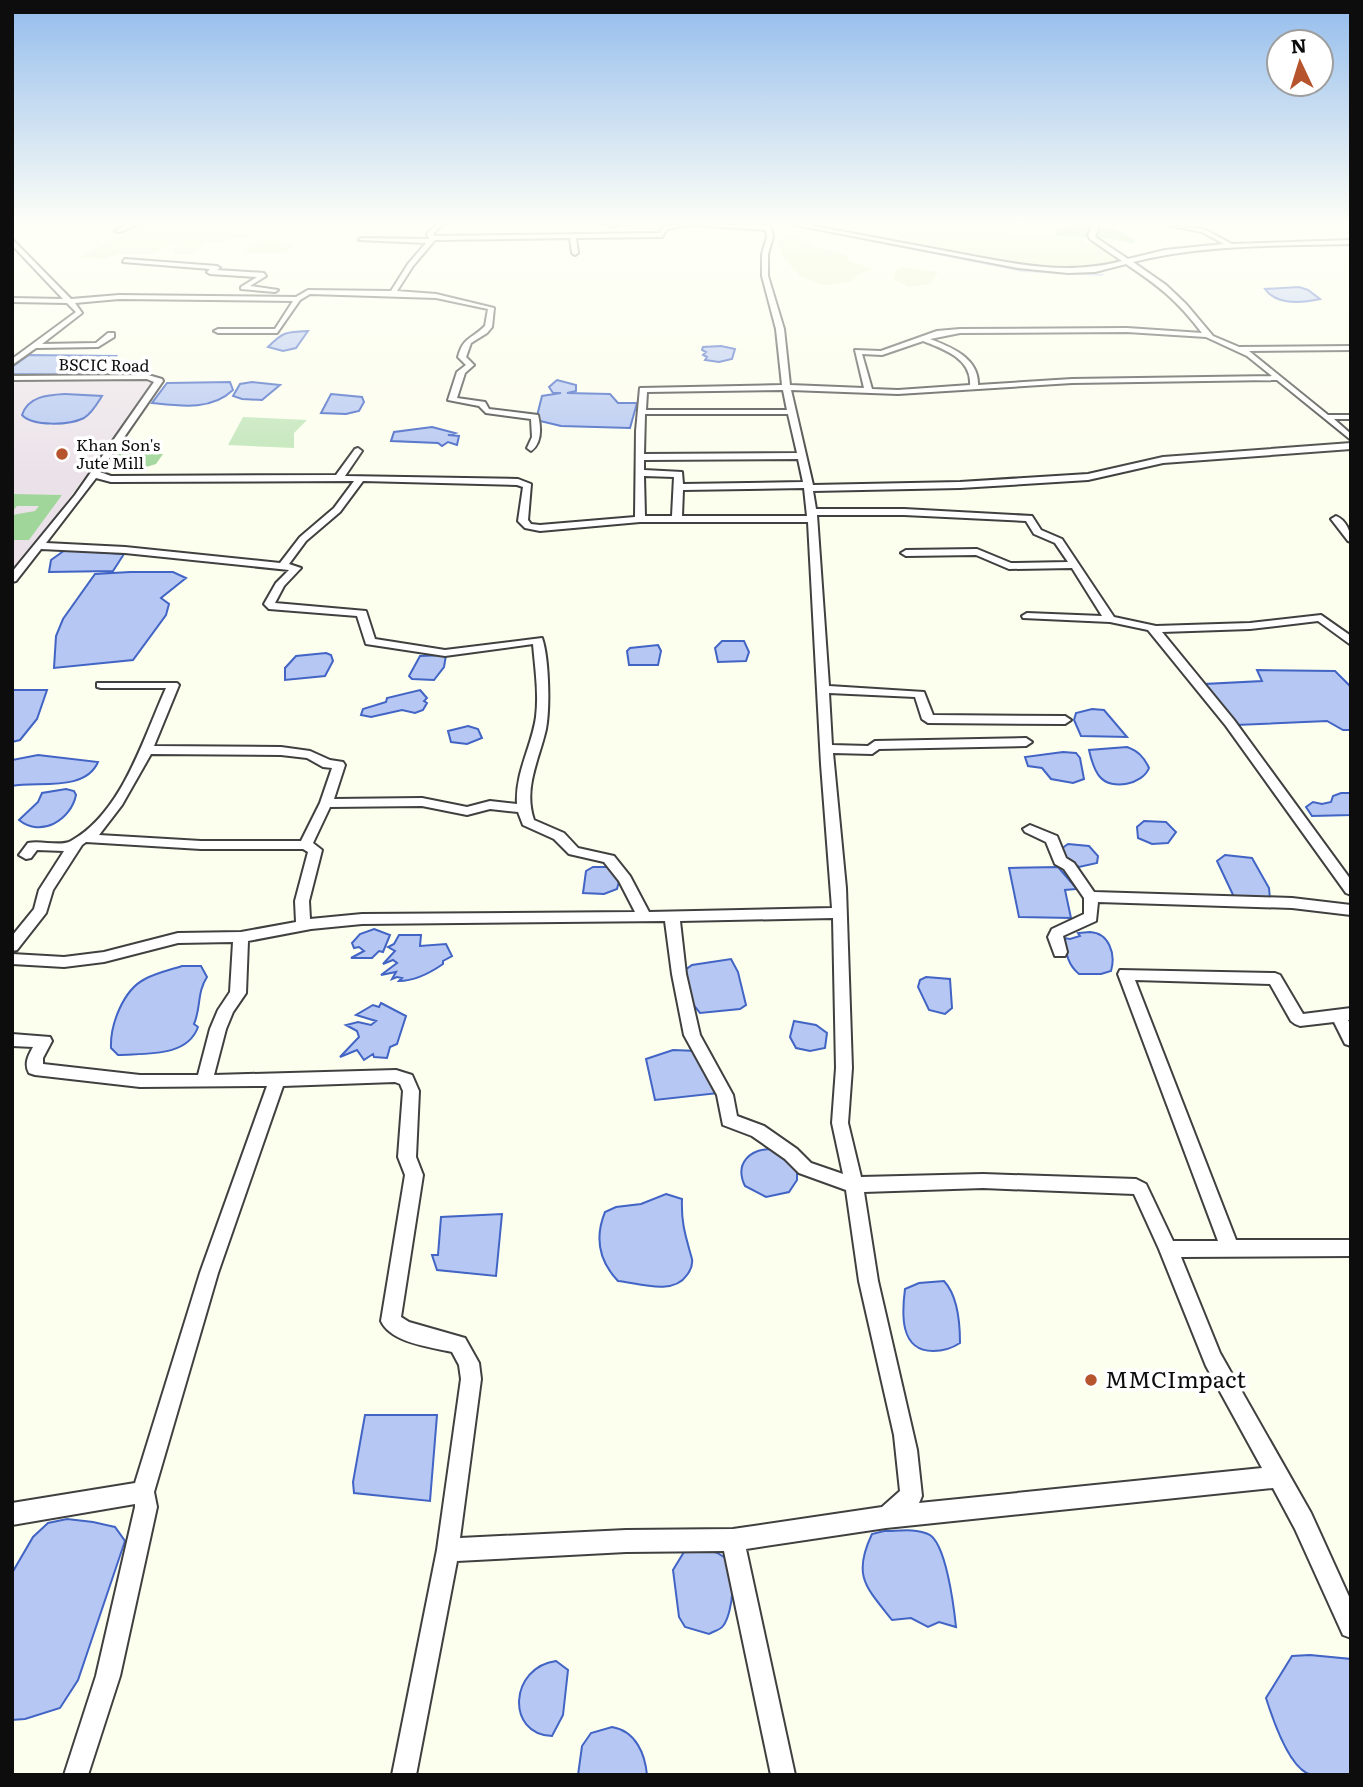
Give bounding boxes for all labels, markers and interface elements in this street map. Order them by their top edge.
north arrow [1265,28,1335,98]
text: N [1290,31,1308,60]
street label: BSCIC Road [58,351,150,377]
place label: Khan Son's Jute Mill [76,432,160,474]
marker: Khan Son's Jute Mill [54,446,70,462]
place label: MMCImpact [1105,1361,1246,1395]
marker: MMCImpact [1083,1372,1099,1388]

